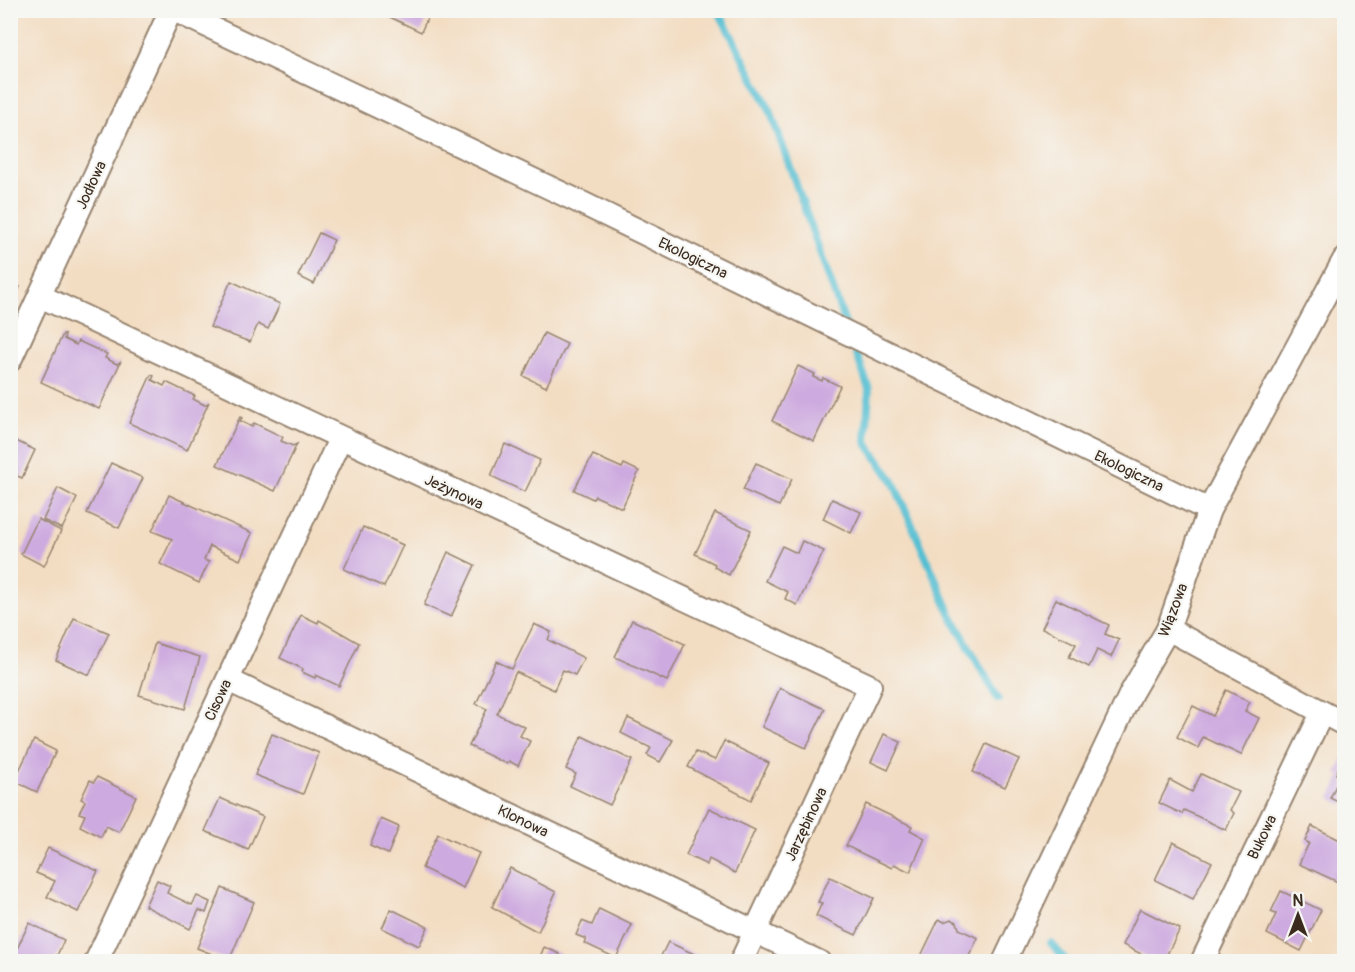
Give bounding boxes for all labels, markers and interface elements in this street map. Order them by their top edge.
street label: Jodłowa [72,158,111,212]
street label: Ekologiczna [655,234,731,283]
street label: Ekologiczna [1091,447,1167,496]
street label: Jeżynowa [421,471,486,514]
street label: Wiązowa [1155,581,1192,640]
street label: Cisowa [201,676,236,724]
street label: Jarzębinowa [781,784,832,864]
street label: Klonowa [494,801,551,842]
street label: Bukowa [1244,812,1281,863]
north arrow [1268,885,1328,945]
text: N [1293,891,1304,911]

